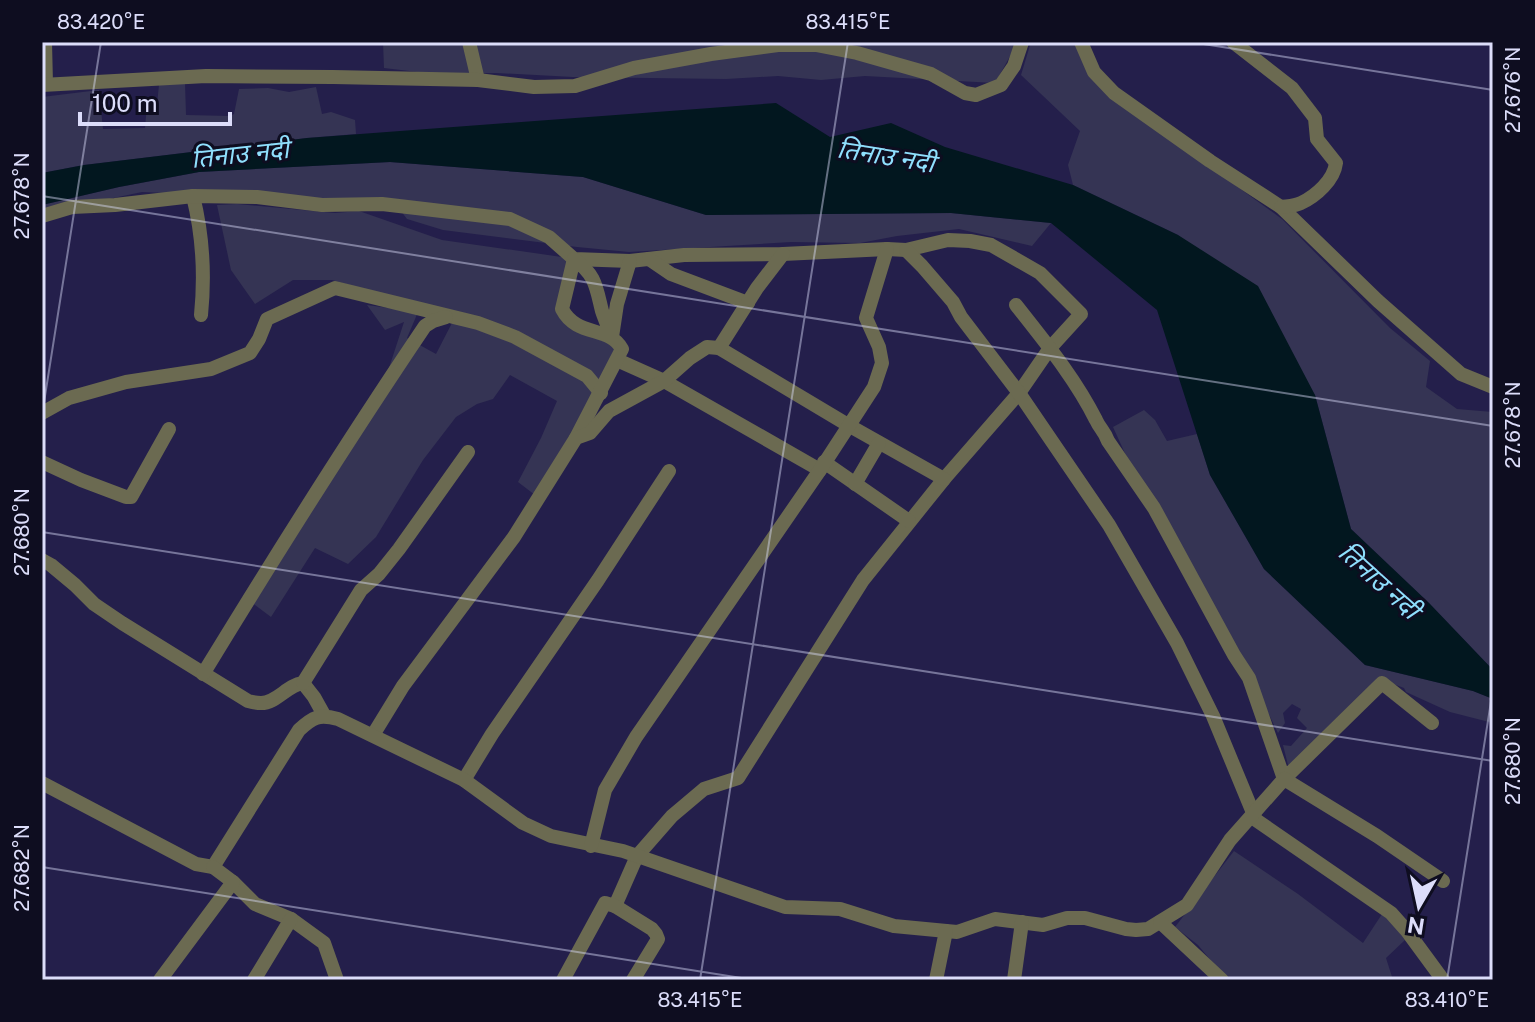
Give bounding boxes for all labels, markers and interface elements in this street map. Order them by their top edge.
text: 83.420°E [57,10,145,34]
text: 83.415°E [806,10,890,34]
text: 27.676°N [1501,47,1525,133]
scale bar [80,76,230,126]
text: 100 m [92,89,158,117]
water label: तिनाउ नदी [189,132,296,174]
water label: तिनाउ नदी [835,133,942,179]
text: 27.678°N [10,152,34,240]
text: 27.678°N [1501,381,1525,469]
text: 27.680°N [10,488,34,576]
water label: तिनाउ नदी [1332,536,1430,629]
text: 27.680°N [1501,717,1525,805]
text: 27.682°N [10,824,34,912]
north arrow [1379,866,1459,946]
text: N [1405,912,1426,940]
text: 83.415°E [658,988,742,1012]
text: 83.410°E [1405,988,1489,1012]

